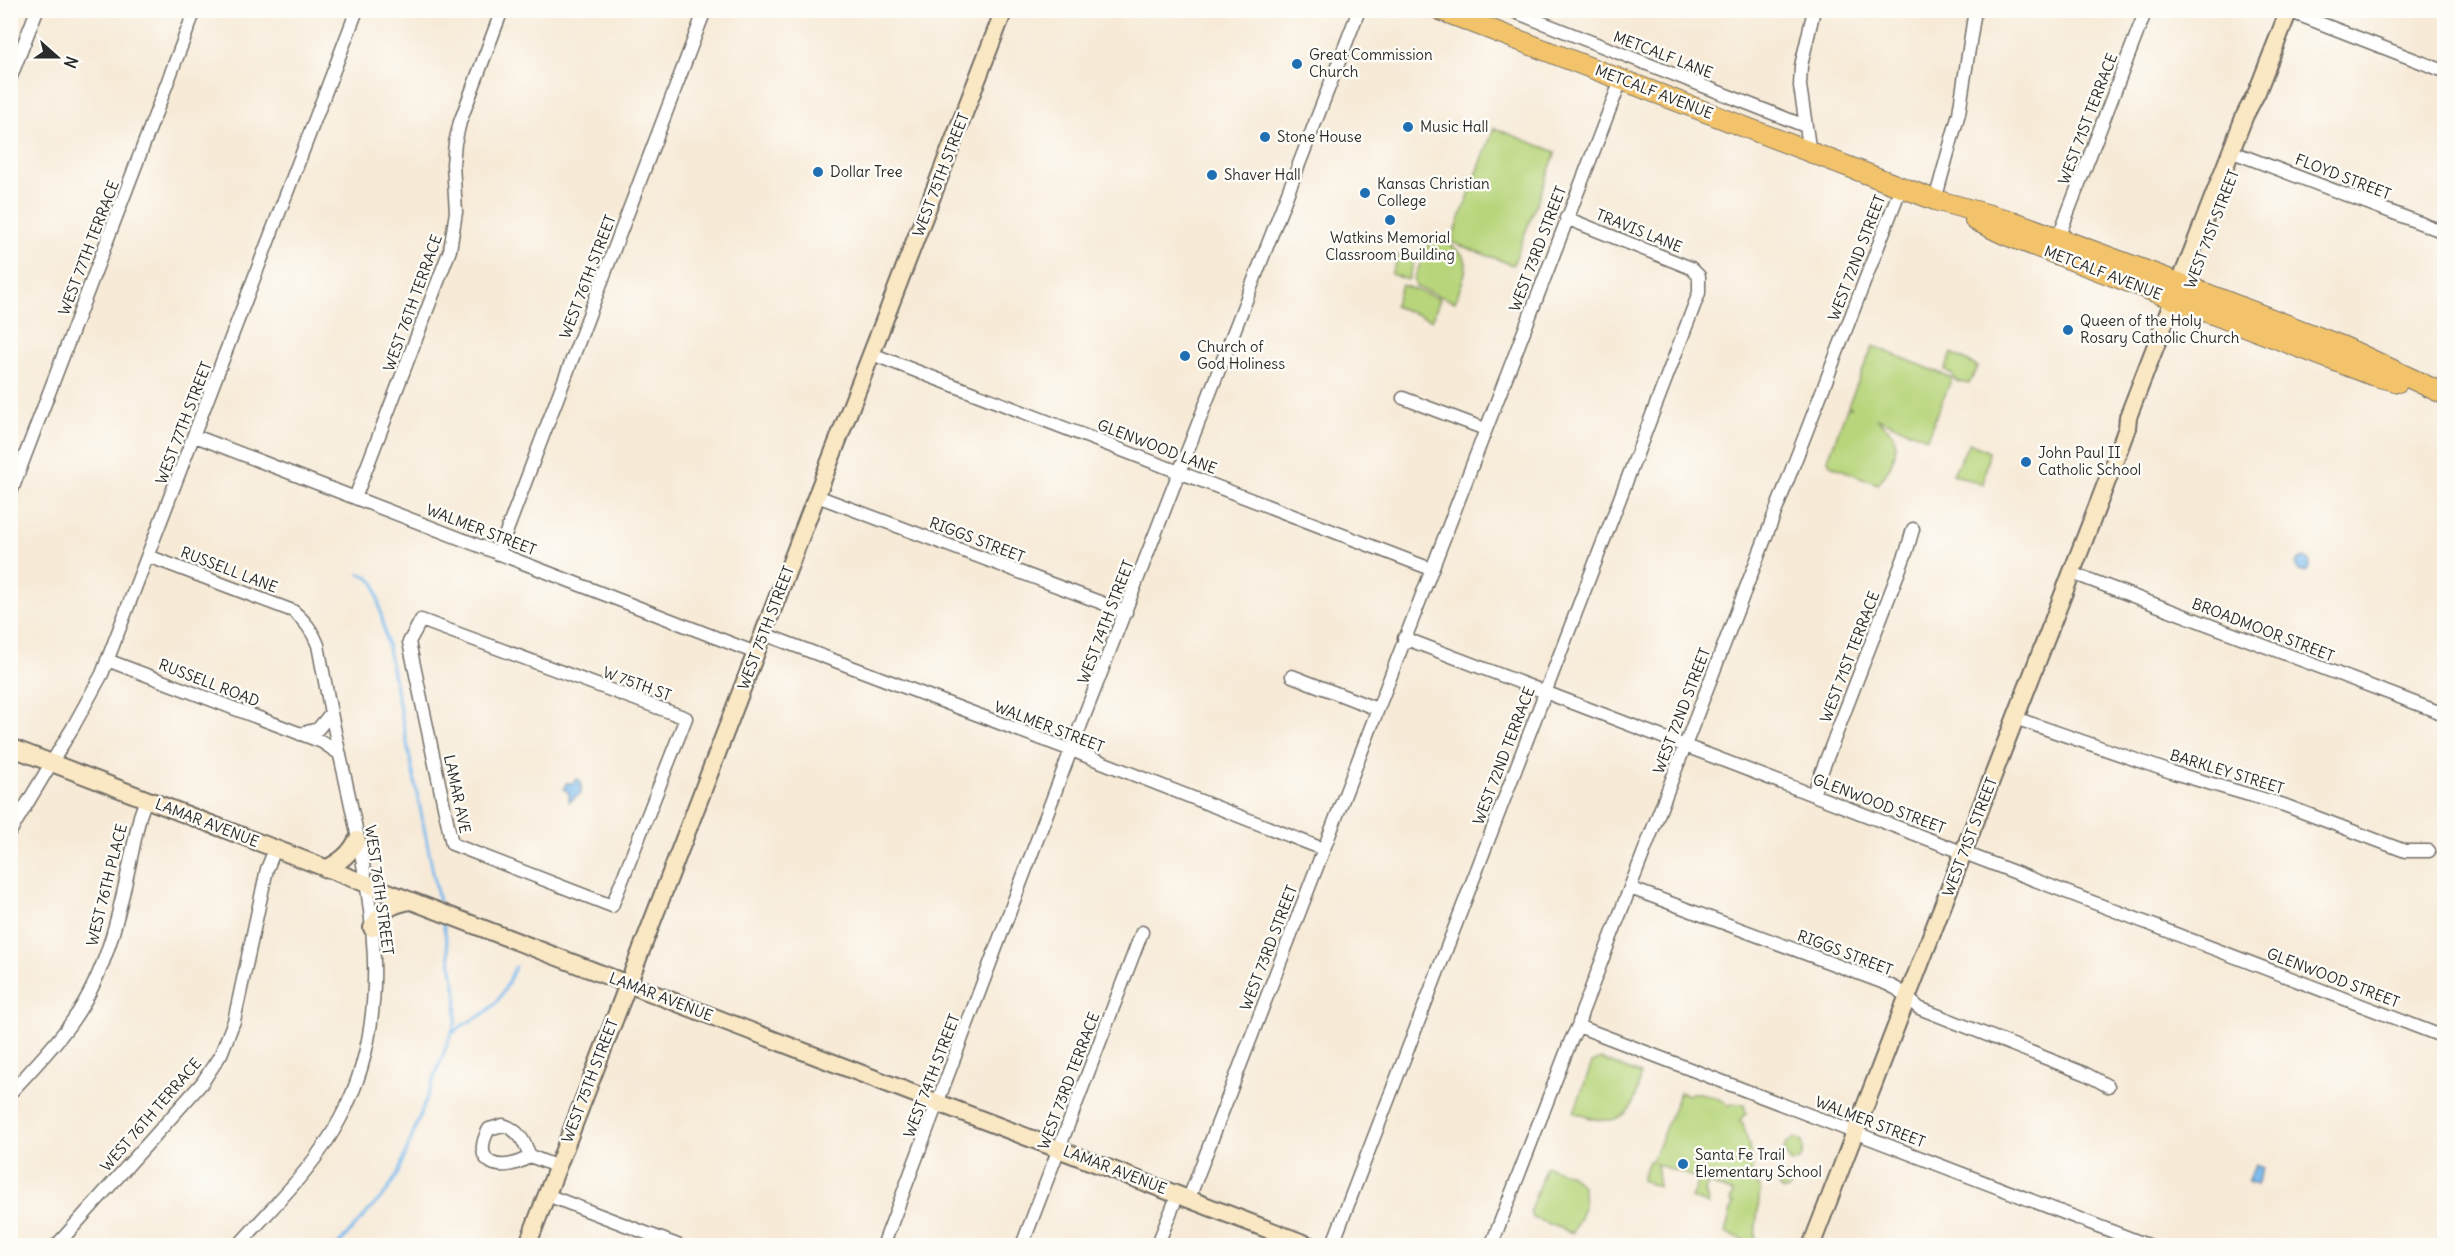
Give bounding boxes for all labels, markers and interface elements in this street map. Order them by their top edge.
north arrow [27,27,87,87]
street label: METCALF LANE [1611,27,1716,82]
place label: Great Commission Church [1309,45,1433,81]
street label: WEST 71ST TERRACE [2054,50,2121,187]
text: N [60,54,82,71]
marker: Great Commission Church [1290,57,1304,71]
street label: METCALF AVENUE [1592,60,1716,123]
street label: WEST 75TH STREET [908,110,973,240]
place label: Music Hall [1420,117,1488,136]
marker: Music Hall [1401,120,1415,134]
place label: Stone House [1277,127,1362,146]
marker: Stone House [1258,130,1272,144]
street label: FLOYD STREET [2293,150,2394,204]
place label: Dollar Tree [830,162,903,181]
marker: Dollar Tree [811,165,825,179]
place label: Shaver Hall [1224,165,1301,184]
street label: WEST 71ST STREET [2180,166,2243,291]
marker: Shaver Hall [1205,168,1219,182]
place label: Kansas Christian College [1377,174,1490,210]
street label: WEST 77TH TERRACE [54,178,123,318]
street label: WEST 73RD STREET [1505,183,1570,314]
marker: Kansas Christian College [1358,186,1372,200]
street label: WEST 72ND STREET [1824,192,1889,323]
street label: TRAVIS LANE [1593,205,1685,257]
street label: WEST 76TH STREET [555,212,620,341]
marker: Watkins Memorial Classroom Building [1383,213,1397,227]
place label: Watkins Memorial Classroom Building [1325,228,1455,264]
street label: WEST 76TH TERRACE [379,232,446,374]
street label: METCALF AVENUE [2041,241,2165,304]
place label: Queen of the Holy Rosary Catholic Church [2080,311,2240,347]
marker: Queen of the Holy Rosary Catholic Church [2061,323,2075,337]
place label: Church of God Holiness [1197,337,1285,373]
marker: Church of God Holiness [1178,349,1192,363]
street label: WEST 77TH STREET [151,359,216,487]
street label: GLENWOOD LANE [1095,415,1220,478]
place label: John Paul II Catholic School [2038,443,2141,479]
marker: John Paul II Catholic School [2019,455,2033,469]
street label: WALMER STREET [423,500,539,559]
street label: RIGGS STREET [927,513,1028,566]
street label: RUSSELL LANE [178,542,280,597]
street label: WEST 74TH STREET [1073,557,1138,686]
street label: WEST 75TH STREET [733,563,798,693]
street label: WEST 71ST TERRACE [1816,588,1883,725]
street label: BROADMOOR STREET [2189,594,2337,665]
street label: WEST 72ND STREET [1649,645,1714,776]
street label: RUSSELL ROAD [156,655,262,710]
street label: W 75TH ST [600,662,674,705]
street label: WEST 72ND TERRACE [1468,684,1539,827]
street label: WALMER STREET [991,697,1107,756]
street label: BARKLEY STREET [2168,745,2287,798]
street label: LAMAR AVE [440,753,475,835]
street label: GLENWOOD STREET [1810,770,1948,838]
street label: WEST 71ST STREET [1938,774,2001,899]
street label: LAMAR AVENUE [153,794,262,851]
street label: WEST 76TH PLACE [82,822,131,948]
street label: WEST 76TH STREET [361,824,398,956]
street label: WEST 73RD STREET [1236,882,1301,1013]
street label: RIGGS STREET [1795,926,1896,979]
street label: GLENWOOD STREET [2264,944,2402,1012]
street label: LAMAR AVENUE [607,968,716,1025]
street label: WEST 73RD TERRACE [1034,1009,1104,1152]
street label: WEST 74TH STREET [899,1011,964,1140]
street label: WEST 75TH STREET [557,1016,622,1146]
street label: WEST 76TH TERRACE [96,1054,205,1175]
street label: WALMER STREET [1812,1092,1928,1151]
street label: LAMAR AVENUE [1061,1141,1170,1198]
place label: Santa Fe Trail Elementary School [1695,1145,1822,1181]
marker: Santa Fe Trail Elementary School [1676,1157,1690,1171]

